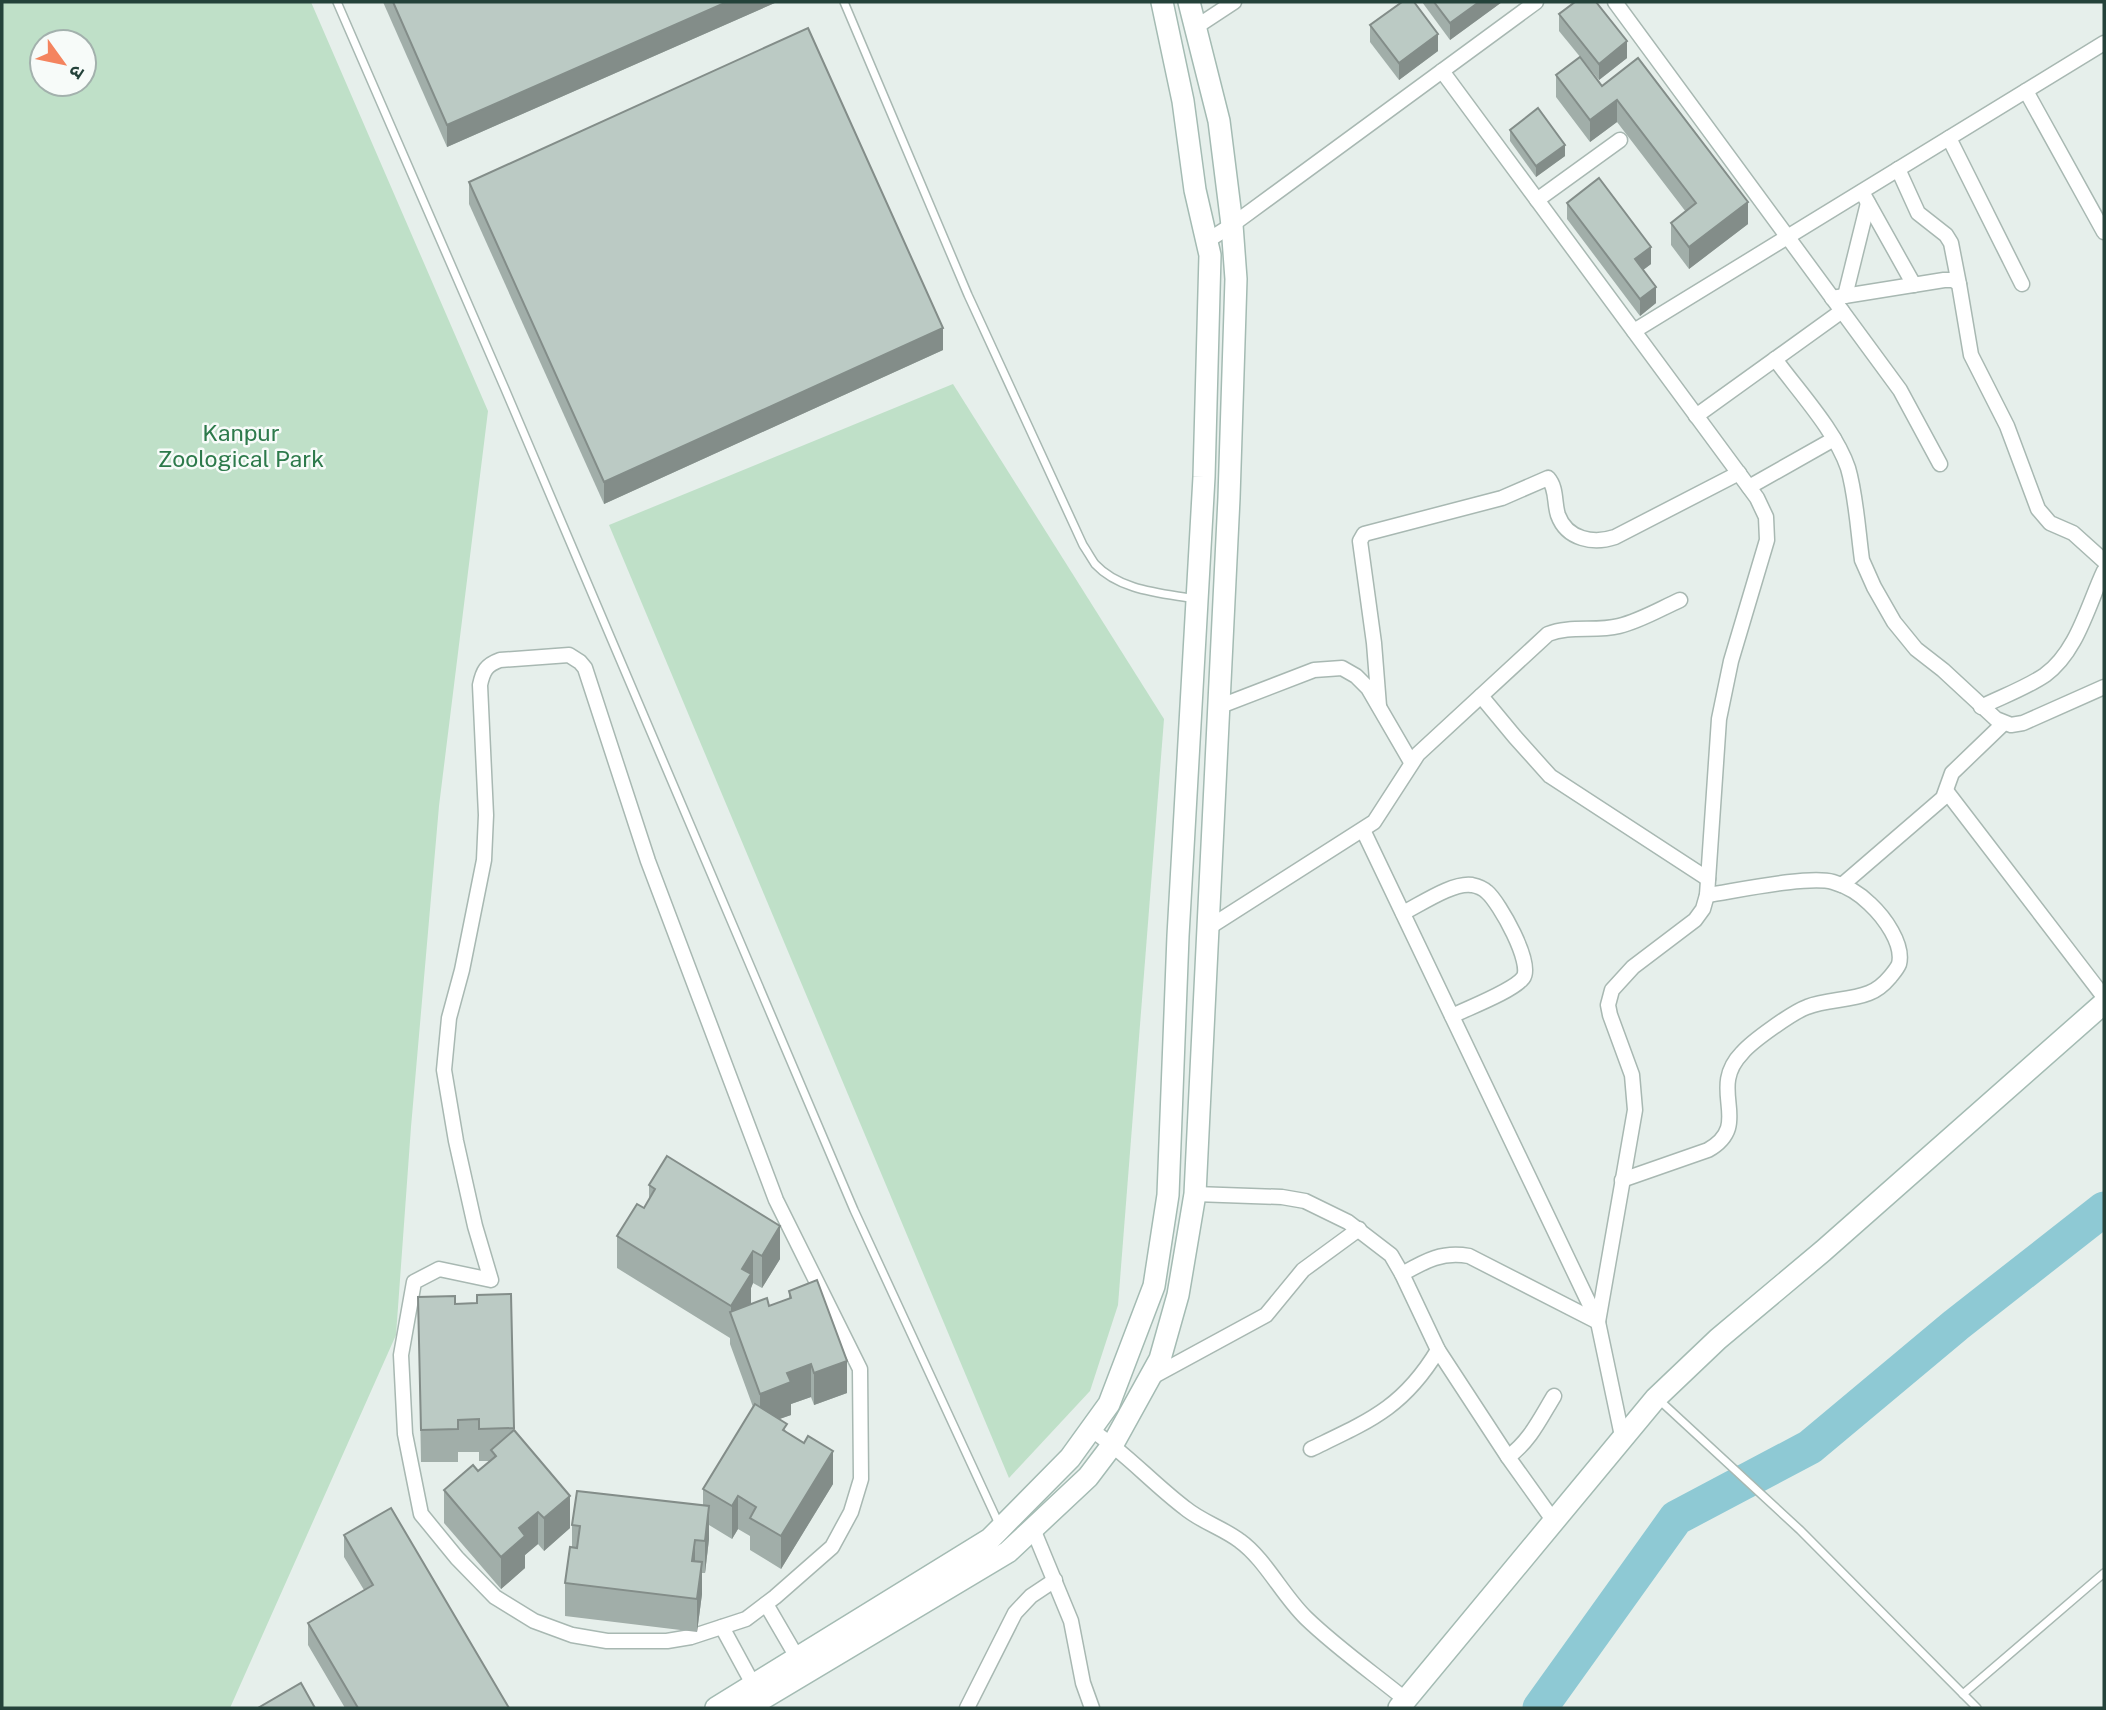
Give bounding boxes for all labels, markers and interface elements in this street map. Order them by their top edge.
north arrow [28,28,98,98]
text: उ [65,62,90,84]
park label: Kanpur Zoological Park [158,419,324,472]

